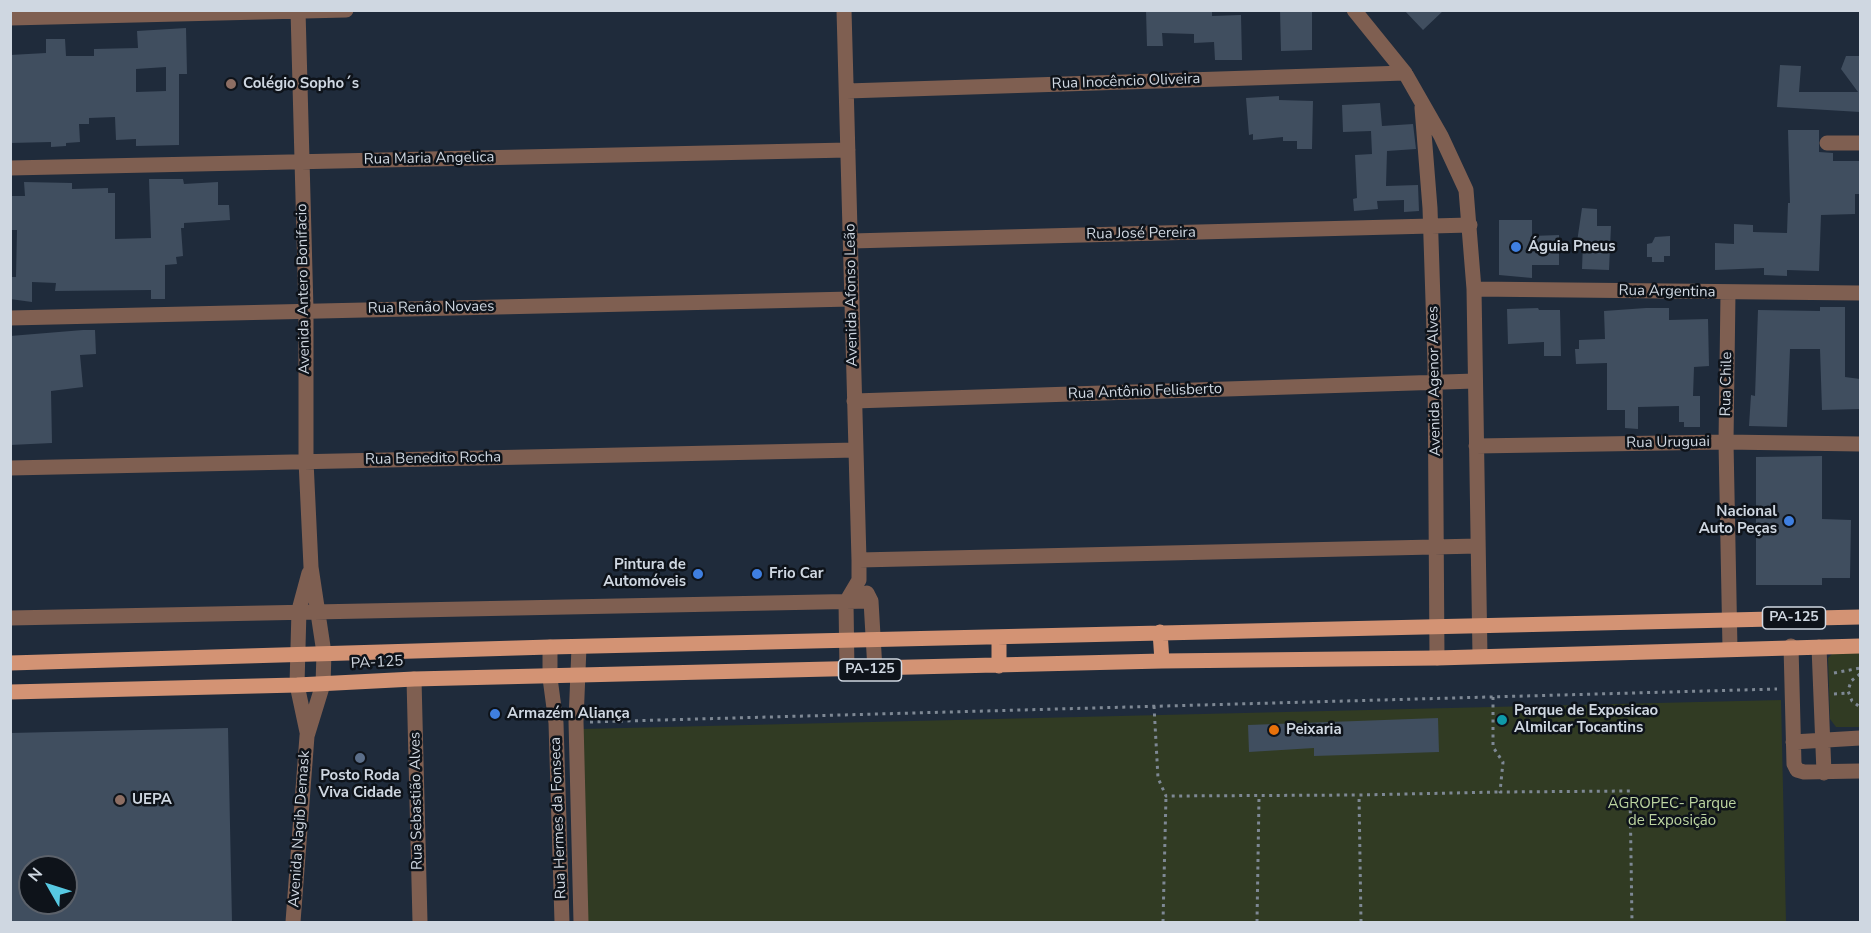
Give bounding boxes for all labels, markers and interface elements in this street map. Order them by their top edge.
street label: Rua Inocêncio Oliveira [1051,70,1201,94]
place label: Colégio Sopho´s [243,75,359,93]
marker: Colégio Sopho´s [224,77,238,91]
street label: Rua Maria Angelica [364,149,494,169]
street label: Avenida Antero Bonifacio [294,203,314,375]
street label: Avenida Afonso Leão [842,223,862,367]
street label: Rua José Pereira [1086,224,1196,244]
place label: Águia Pneus [1528,238,1615,256]
marker: Águia Pneus [1509,240,1523,254]
street label: Rua Argentina [1618,282,1716,302]
street label: Rua Renão Novaes [367,298,495,318]
street label: Avenida Agenor Alves [1425,306,1445,456]
street label: Rua Chile [1717,352,1737,416]
street label: Rua Antônio Felisberto [1067,380,1223,404]
street label: Rua Uruguai [1626,433,1710,453]
street label: Rua Benedito Rocha [365,449,501,469]
place label: Nacional Auto Peças [1699,503,1777,538]
marker: Nacional Auto Peças [1782,514,1796,528]
place label: Pintura de Automóveis [603,556,686,591]
place label: Frio Car [769,565,824,583]
marker: Pintura de Automóveis [691,567,705,581]
marker: Frio Car [750,567,764,581]
road number: PA-125 [1762,607,1826,629]
street label: PA-125 [350,653,404,673]
road number: PA-125 [838,659,902,681]
place label: Parque de Exposicao Almilcar Tocantins [1514,702,1658,737]
place label: Armazém Aliança [507,705,630,723]
marker: Armazém Aliança [488,707,502,721]
marker: Parque de Exposicao Almilcar Tocantins [1495,713,1509,727]
place label: Peixaria [1286,721,1342,739]
marker: Peixaria [1267,723,1281,737]
street label: Rua Sebastião Alves [407,732,427,870]
street label: Rua Hermes da Fonseca [547,737,571,899]
street label: Avenida Nagib Demask [286,750,314,908]
marker: Posto Roda Viva Cidade [353,751,367,765]
place label: Posto Roda Viva Cidade [319,767,401,802]
place label: UEPA [132,791,172,809]
marker: UEPA [113,793,127,807]
park label: AGROPEC- Parque de Exposição [1608,795,1736,830]
north arrow [18,855,78,915]
text: N [23,863,48,887]

